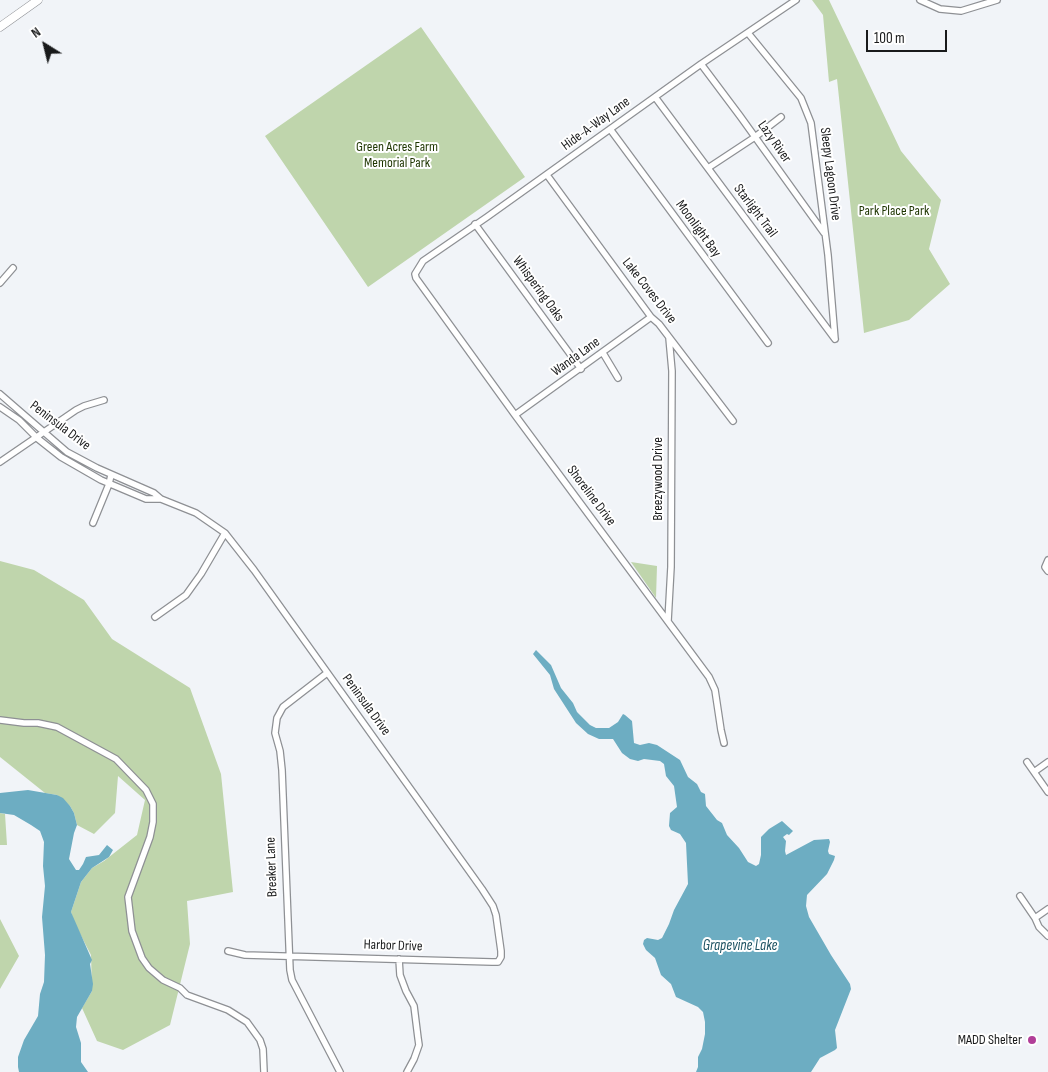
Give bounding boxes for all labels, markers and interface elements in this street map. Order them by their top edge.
north arrow [20,20,70,70]
scale bar [868,20,949,52]
text: N [28,23,44,42]
text: 100 m [874,29,905,48]
street label: Hide-A-Way Lane [559,94,633,154]
street label: Lazy River [754,118,794,166]
street label: Sleepy Lagoon Drive [816,127,844,221]
park label: Green Acres Farm Memorial Park [356,139,438,172]
street label: Starlight Trail [730,181,780,241]
street label: Moonlight Bay [672,197,724,261]
park label: Park Place Park [859,203,929,219]
street label: Whispering Oaks [509,253,567,325]
street label: Lake Coves Drive [618,255,680,327]
street label: Wanda Lane [549,334,603,380]
street label: Peninsula Drive [26,398,94,454]
street label: Breezywood Drive [650,437,666,521]
street label: Shoreline Drive [563,463,619,529]
street label: Peninsula Drive [338,671,394,739]
street label: Breaker Lane [263,837,281,897]
street label: Harbor Drive [363,937,423,955]
water label: Grapevine Lake [703,937,777,955]
place label: MADD Shelter [958,1032,1022,1048]
marker: MADD Shelter [1026,1034,1038,1046]

